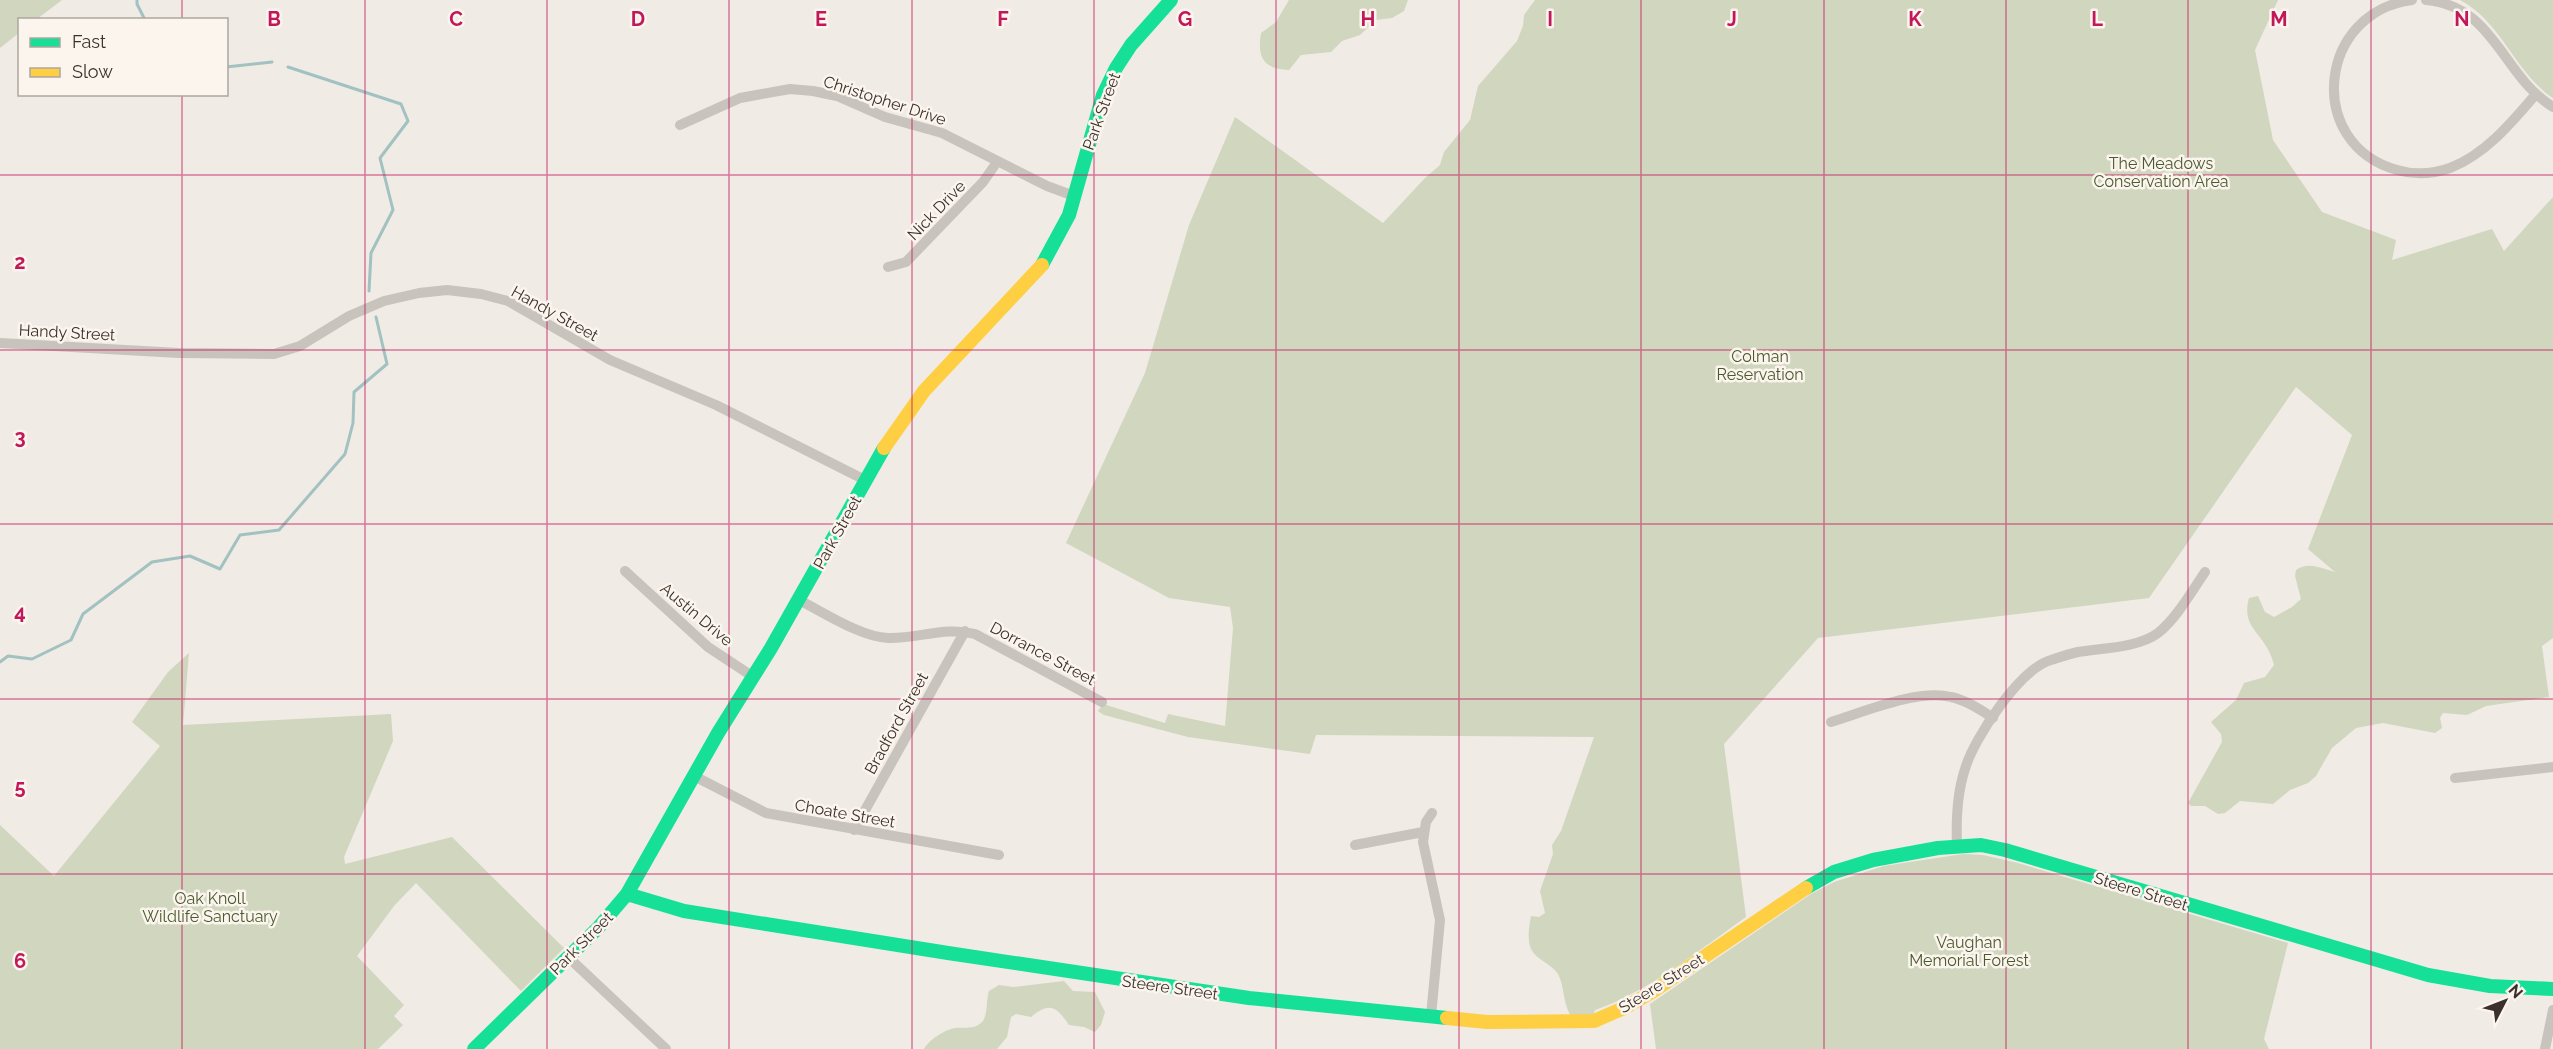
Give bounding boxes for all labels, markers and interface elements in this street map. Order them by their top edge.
text: B [267,7,281,31]
text: C [449,7,463,31]
text: D [631,7,645,31]
text: E [815,7,827,31]
text: F [997,7,1009,31]
text: G [1178,7,1192,31]
text: H [1361,7,1375,31]
text: I [1547,7,1553,31]
text: J [1727,7,1737,31]
text: K [1908,7,1922,31]
text: L [2091,7,2103,31]
text: M [2270,7,2288,31]
text: N [2454,7,2470,31]
legend [18,18,228,96]
text: Fast [72,31,106,52]
text: Slow [72,61,113,82]
street label: Park Street [1079,69,1124,153]
street label: Christopher Drive [821,72,949,129]
park label: The Meadows Conservation Area [2093,154,2229,191]
street label: Nick Drive [903,177,969,244]
text: 2 [14,250,26,274]
street label: Handy Street [508,282,602,345]
street label: Handy Street [18,320,116,345]
park label: Colman Reservation [1717,347,1804,384]
text: 3 [14,425,26,449]
street label: Park Street [809,492,866,572]
street label: Austin Drive [657,579,737,650]
text: 4 [14,600,26,624]
street label: Dorrance Street [987,618,1099,690]
street label: Bradford Street [861,669,933,777]
text: 5 [14,775,26,799]
street label: Choate Street [793,795,897,832]
street label: Steere Street [2092,868,2191,915]
park label: Oak Knoll Wildlife Sanctuary [142,889,278,926]
street label: Park Street [546,908,617,979]
park label: Vaughan Memorial Forest [1909,933,2029,970]
text: 6 [14,949,26,973]
street label: Steere Street [1615,949,1708,1017]
street label: Steere Street [1121,971,1220,1004]
north arrow [2475,971,2535,1031]
text: N [2505,980,2527,1002]

